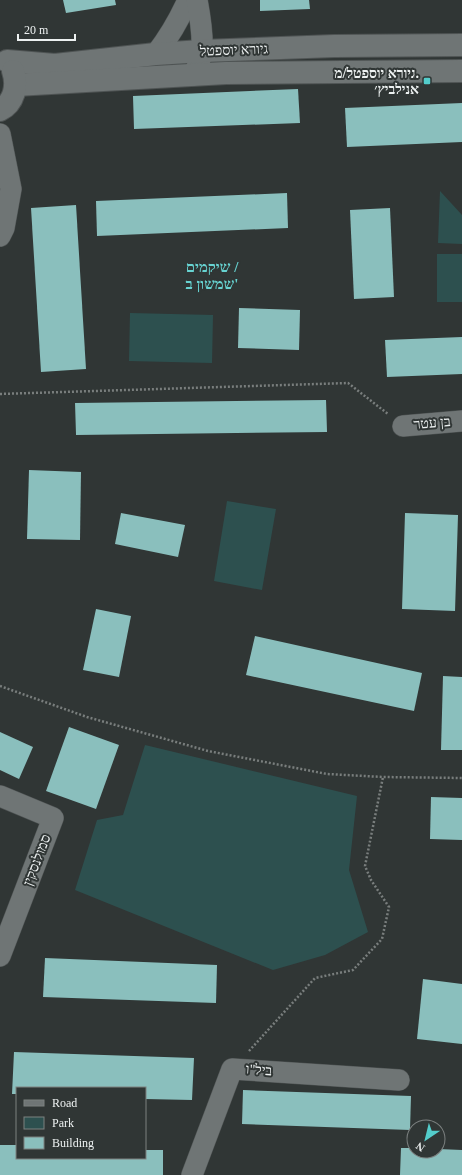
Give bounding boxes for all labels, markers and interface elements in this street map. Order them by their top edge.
scale bar [18,16,75,42]
text: 20 m [24,23,49,37]
street label: גיורא יוספטל [199,41,269,59]
place label: גיורא יוספטל/מ. אנילביץ׳ [334,66,419,97]
marker: גיורא יוספטל/מ. אנילביץ׳ [422,76,432,86]
district label: שיקמים / שמשון ב' [186,259,239,293]
street label: בן עטר [413,414,451,432]
street label: סמולנסקין [20,832,54,888]
street label: ביל"ו [245,1062,273,1078]
legend [16,1087,146,1159]
text: Road [52,1096,77,1110]
text: Park [52,1116,74,1130]
north arrow [406,1119,446,1159]
text: Building [52,1136,94,1150]
text: N [414,1140,427,1154]

